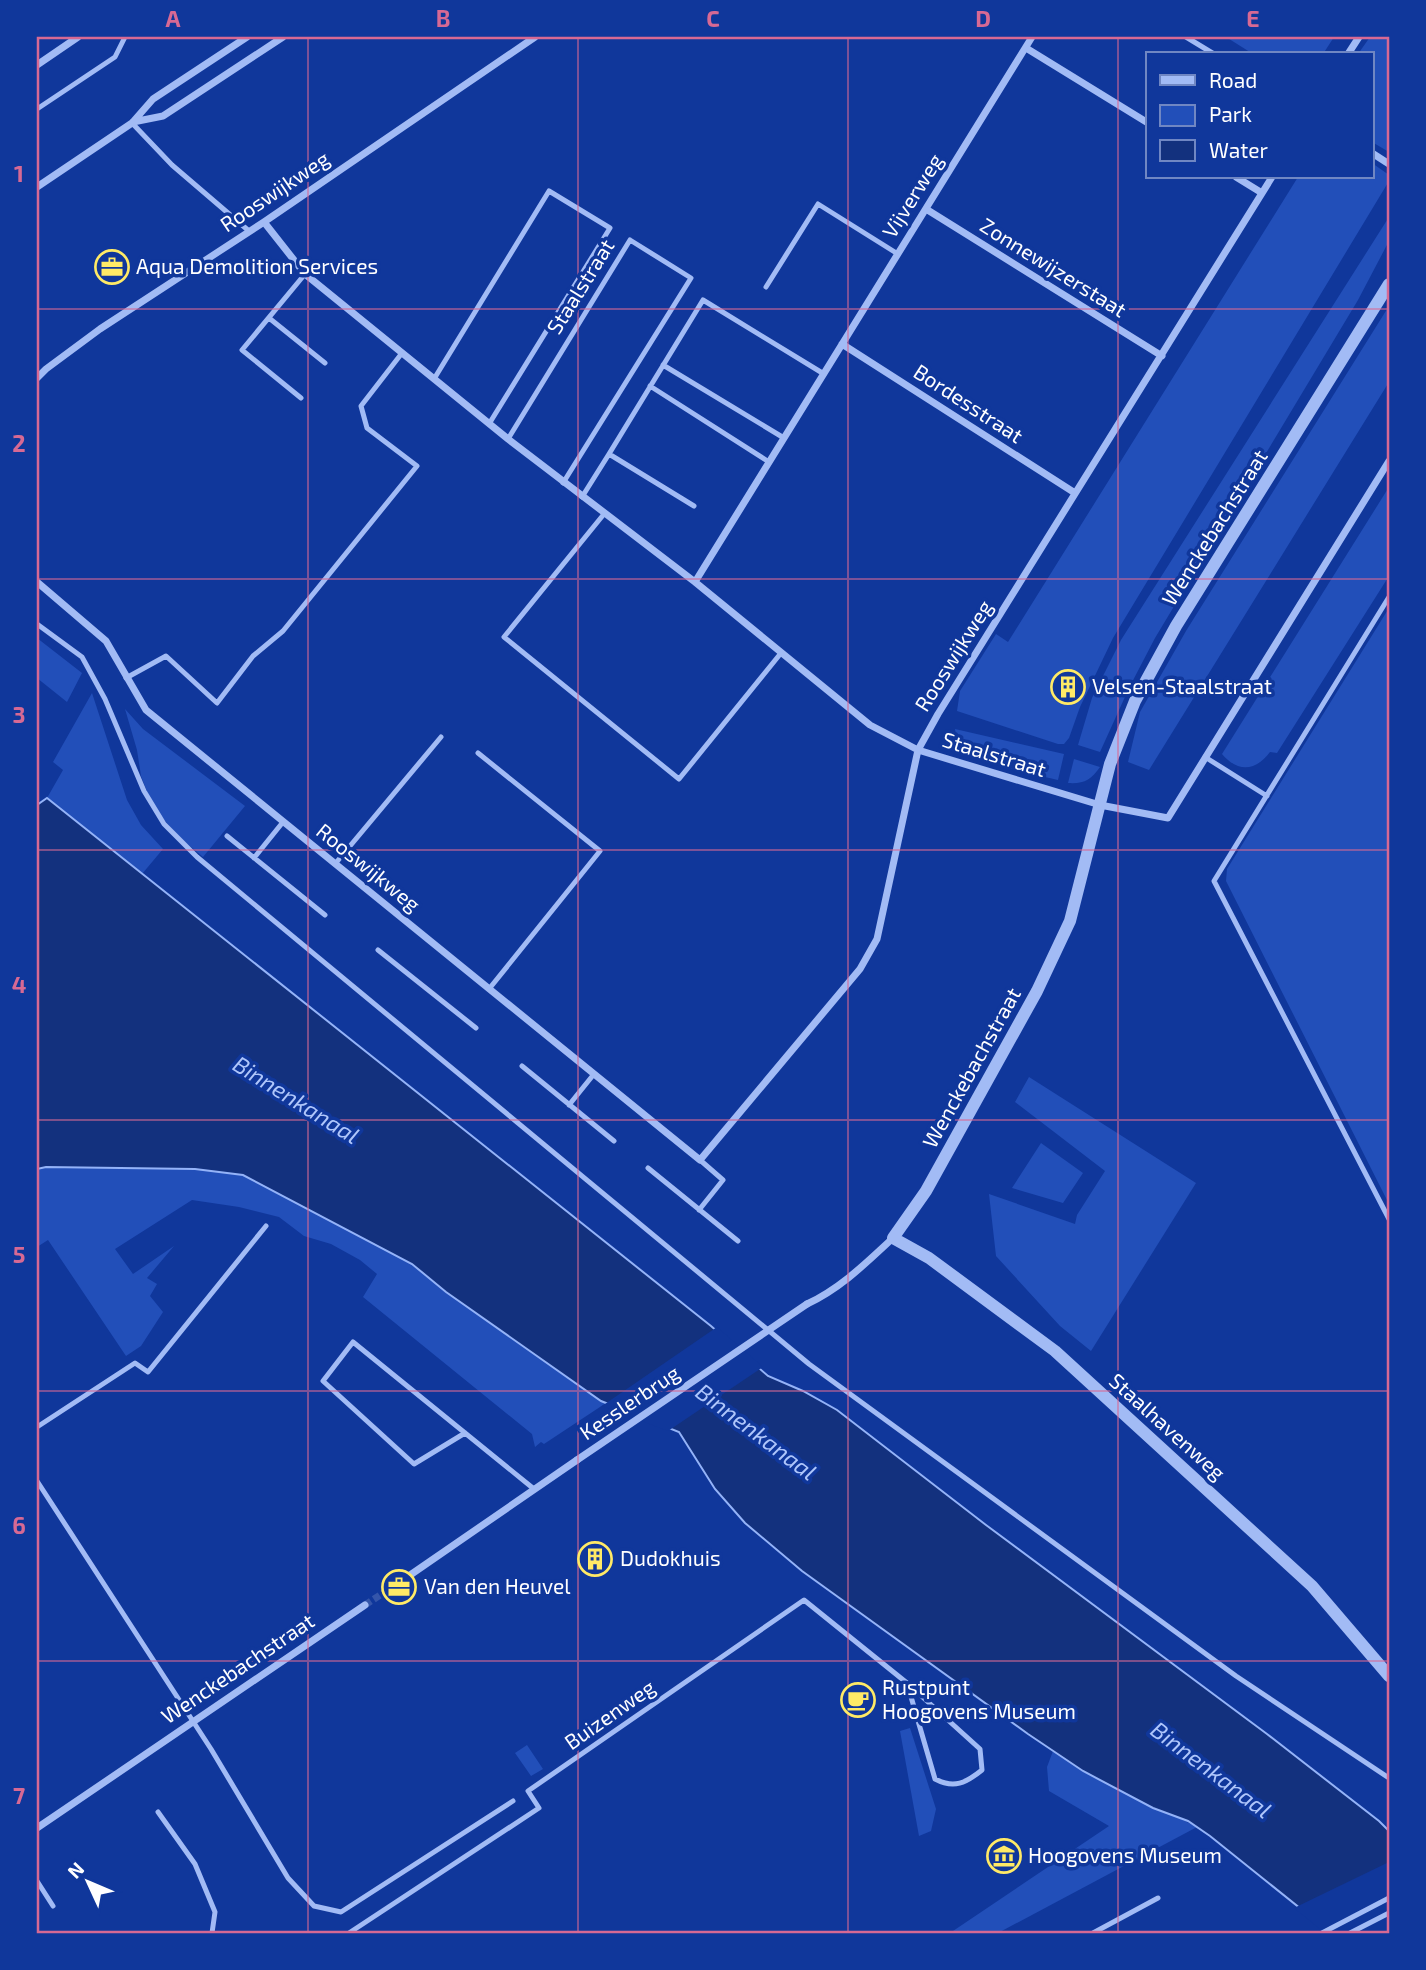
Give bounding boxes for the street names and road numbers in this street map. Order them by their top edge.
street label: Rooswijkweg [215,145,334,237]
street label: Vijverweg [876,148,948,242]
street label: Zonnewijzerstaat [976,212,1131,323]
street label: Staalstraat [541,234,619,338]
street label: Bordesstraat [909,358,1028,447]
street label: Wenckebachstraat [1156,445,1272,610]
street label: Rooswijkweg [909,595,998,716]
street label: Staalstraat [940,726,1049,781]
street label: Rooswijkweg [311,817,426,917]
street label: Wenckebachstraat [916,983,1025,1152]
street label: Kesslerbrug [575,1359,684,1444]
street label: Staalhavenweg [1105,1367,1231,1485]
street label: Wenckebachstraat [156,1607,318,1728]
street label: Buizenweg [559,1673,659,1754]

